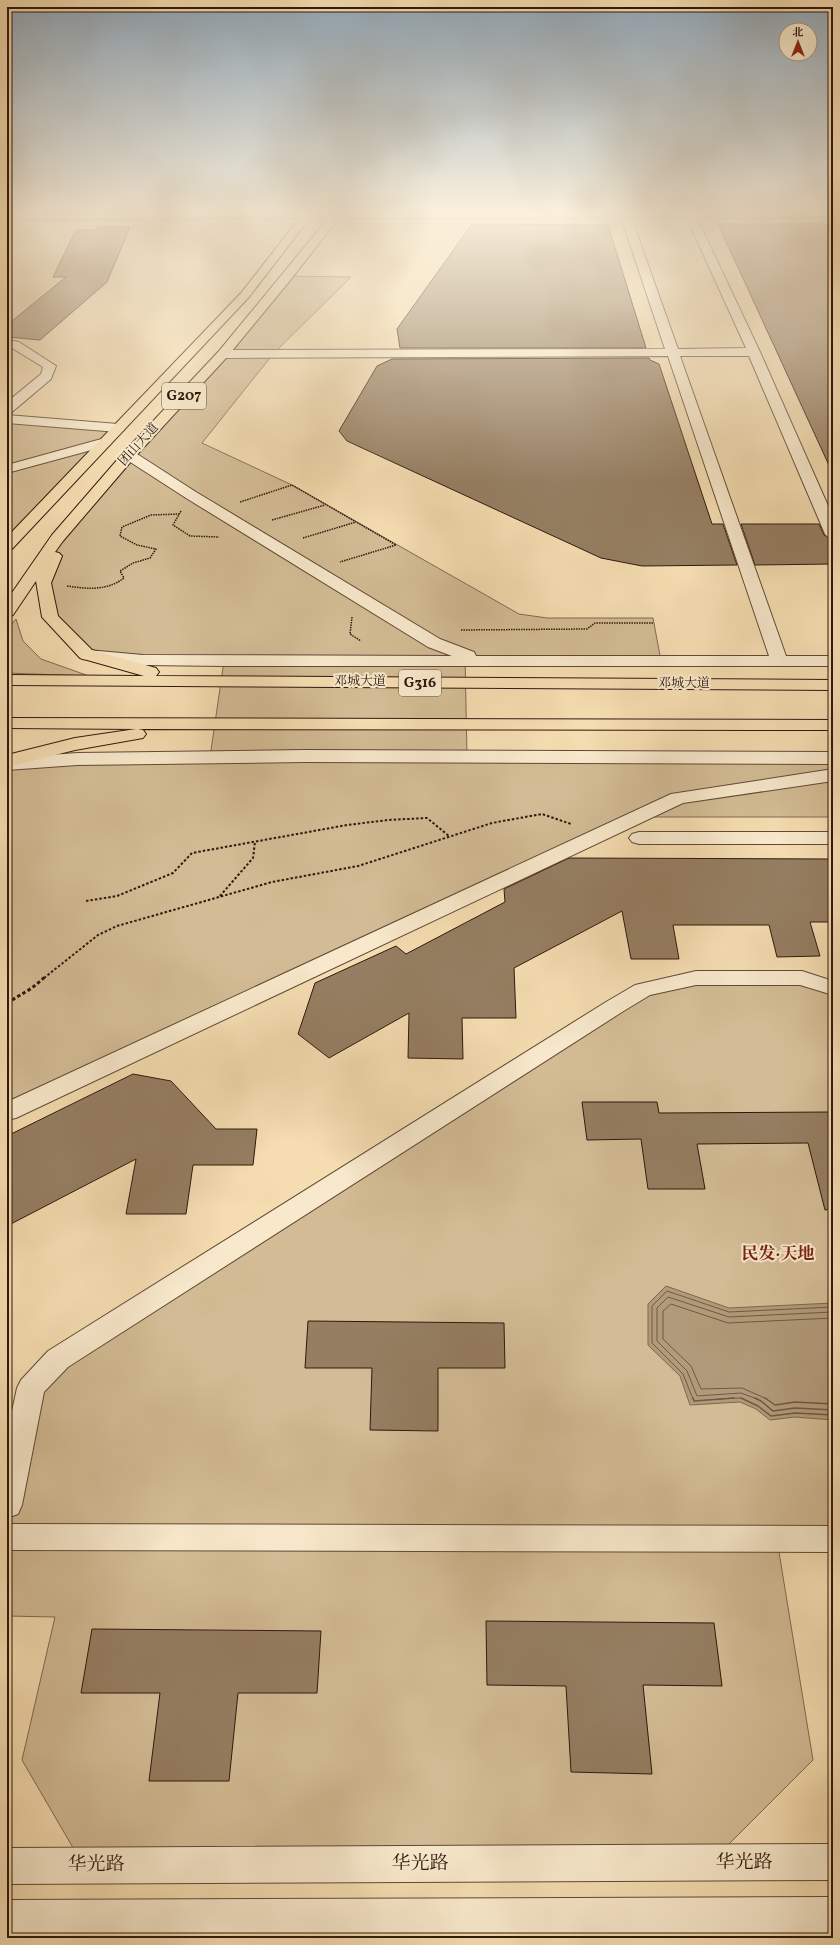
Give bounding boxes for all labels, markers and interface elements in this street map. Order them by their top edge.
north arrow [778,22,818,62]
text: 北 [793,26,804,41]
road number: G207 [162,383,206,409]
street label: 团山大道 [115,420,163,470]
road number: G316 [399,670,441,696]
street label: 邓城大道 [334,673,386,691]
street label: 邓城大道 [658,675,710,693]
district label: 民发·天地 [742,1243,814,1266]
street label: 华光路 [715,1850,773,1876]
street label: 华光路 [391,1851,449,1877]
street label: 华光路 [67,1852,125,1878]

